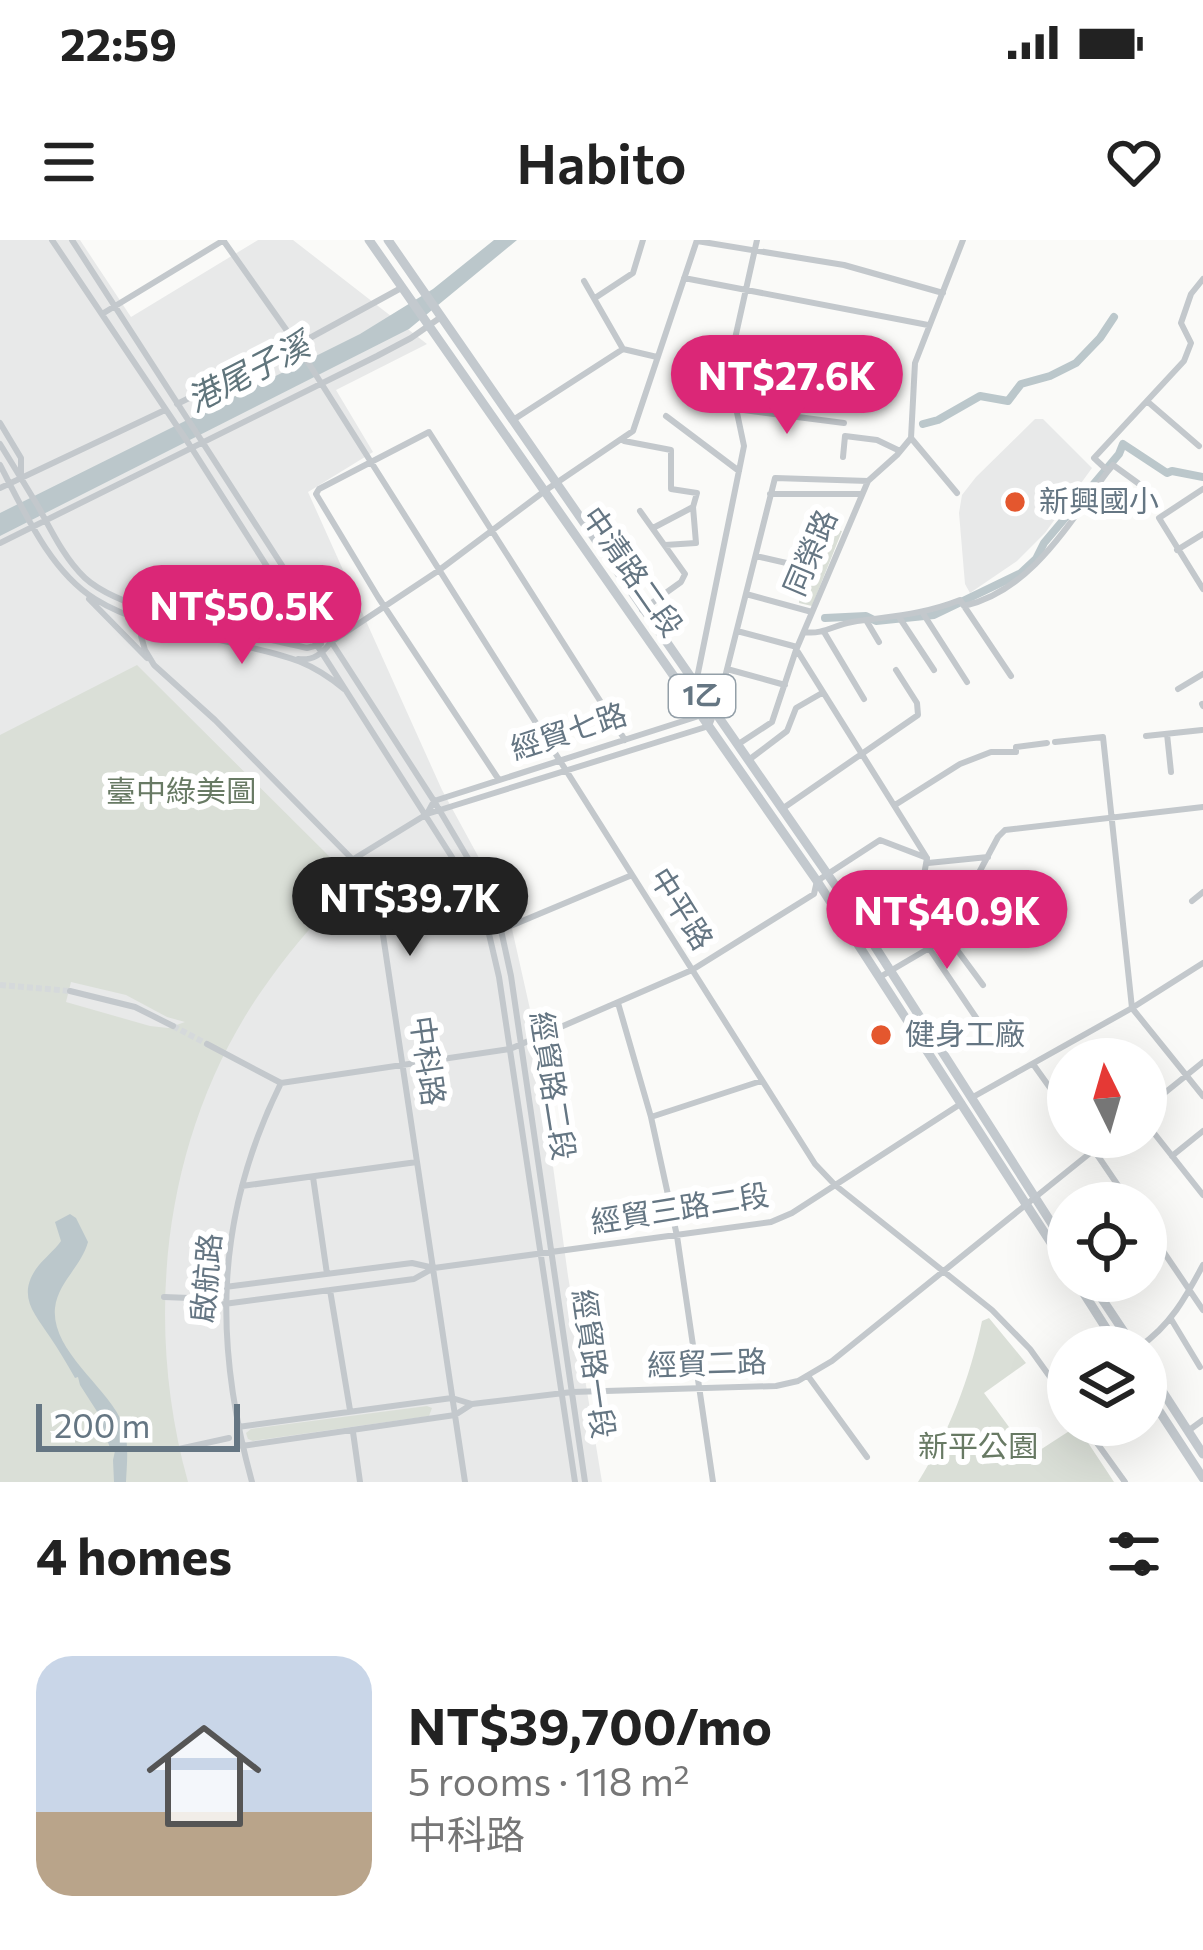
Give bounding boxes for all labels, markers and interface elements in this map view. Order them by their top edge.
text: 22:59 [60,15,177,70]
icon: menu [36,129,102,195]
text: Habito [516,129,687,195]
icon: heart [1101,129,1167,195]
water label: 港尾子溪 [179,321,319,419]
pin: NT$27.6K [663,335,911,437]
text: NT$27.6K [698,350,876,398]
place label: 新興國小 [1039,481,1159,518]
marker: 新興國小 [1002,489,1028,515]
street label: 中清路二段 [576,499,692,643]
street label: 同榮路 [774,503,843,601]
pin: NT$50.5K [118,565,366,667]
text: NT$50.5K [149,580,335,628]
road number: 1乙 [669,675,735,717]
street label: 經貿七路 [505,693,631,766]
park label: 臺中綠美圖 [106,771,256,808]
pin: NT$39.7K [286,857,534,959]
street label: 中平路 [644,860,723,956]
pin: NT$40.9K [823,870,1071,972]
text: NT$39.7K [319,872,501,920]
text: NT$40.9K [853,885,1041,933]
street label: 經貿路二段 [524,1009,584,1163]
street label: 中科路 [405,1014,454,1108]
place label: 健身工廠 [905,1014,1025,1051]
marker: 健身工廠 [868,1022,894,1048]
north arrow [1047,1038,1167,1158]
map controls [1047,1038,1167,1446]
street label: 經貿三路二段 [588,1174,771,1239]
button: locate [1047,1182,1167,1302]
street label: 啟航路 [182,1231,227,1324]
street label: 經貿路一段 [567,1287,624,1440]
button: layers [1047,1326,1167,1446]
street label: 經貿二路 [646,1341,768,1382]
scale bar [36,1398,240,1451]
text: 200 m [54,1404,150,1445]
park label: 新平公園 [918,1426,1038,1463]
icon: filters [1101,1521,1167,1587]
text: 4 homes [36,1523,232,1586]
text: NT$39,700/mo [408,1693,772,1756]
icon: home [132,1704,276,1848]
text: 5 rooms · 118 m² [408,1756,690,1804]
text: 中科路 [408,1809,525,1857]

